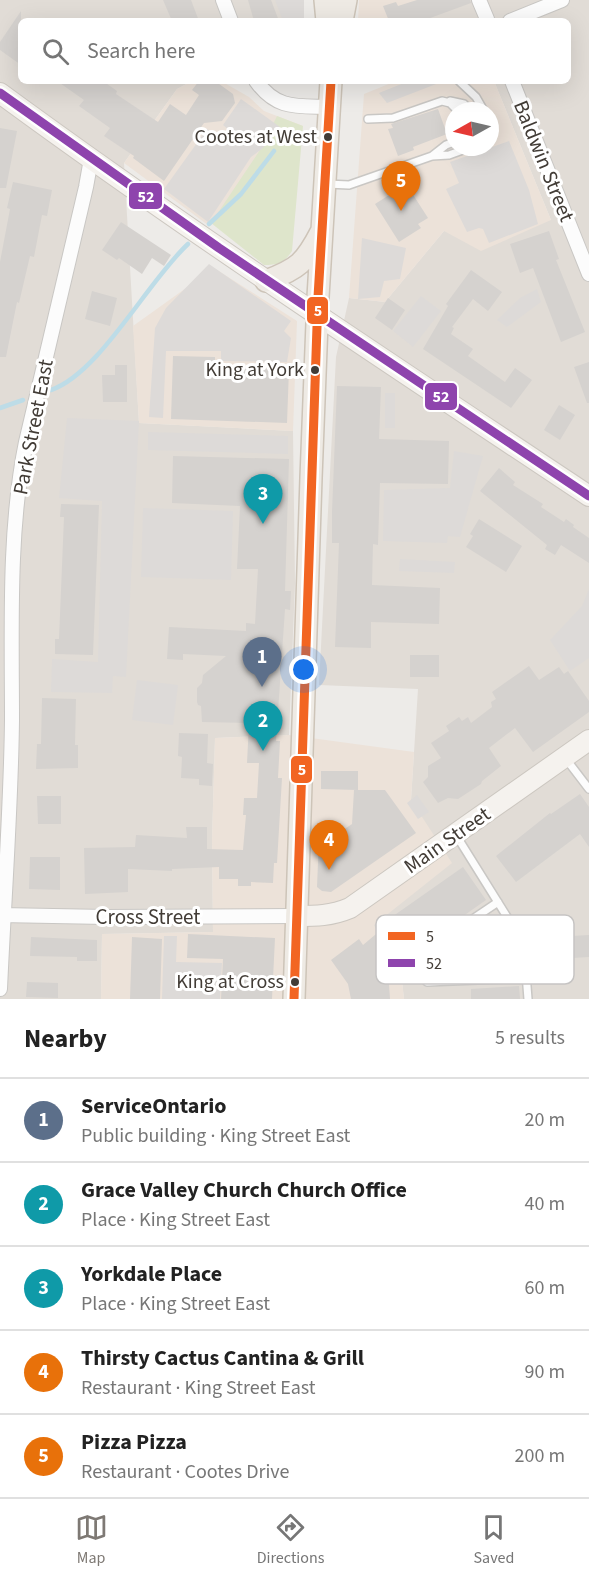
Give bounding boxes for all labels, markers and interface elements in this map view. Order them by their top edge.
search box [18,18,571,84]
icon: search [39,35,72,68]
text: Search here [87,35,195,67]
street label: Baldwin Street [506,96,582,226]
north arrow [445,102,499,156]
place label: Cootes at West [195,123,317,151]
marker: Cootes at West [322,131,334,143]
pin: 5 [382,162,420,211]
line badge: 52 [128,182,163,210]
text: 52 [138,186,154,208]
line badge: 5 [306,296,329,325]
text: 5 [314,300,322,322]
place label: King at York [206,356,304,384]
street label: Park Street East [5,357,61,497]
marker: King at York [309,364,321,376]
line badge: 52 [424,382,458,411]
text: 52 [433,386,449,408]
pin: 3 [244,474,282,524]
pin: 1 [242,638,282,687]
your location [289,655,318,684]
pin: 2 [244,702,282,751]
line badge: 5 [290,755,313,784]
text: 5 [298,759,306,781]
street label: Main Street [398,799,496,881]
pin: 4 [310,820,348,870]
street label: Cross Street [96,902,200,932]
legend [376,915,574,984]
text: 5 [426,926,434,948]
text: 52 [426,953,442,975]
place label: King at Cross [176,968,284,996]
marker: King at Cross [289,976,301,988]
text: Nearby [24,1020,107,1057]
text: 5 results [495,1024,565,1052]
text: ServiceOntario [81,1090,226,1122]
text: 1 [38,1106,49,1134]
text: 20 m [525,1106,565,1134]
text: Public building · King Street East [81,1122,350,1150]
text: Grace Valley Church Church Office [81,1174,407,1206]
text: 2 [38,1190,49,1218]
text: 40 m [525,1190,565,1218]
text: Place · King Street East [81,1206,270,1234]
text: Yorkdale Place [81,1258,222,1290]
text: 3 [38,1274,49,1302]
text: 60 m [525,1274,565,1302]
text: Place · King Street East [81,1290,270,1318]
text: Thirsty Cactus Cantina & Grill [81,1342,364,1374]
text: 4 [38,1358,49,1386]
text: 90 m [525,1358,565,1386]
text: Restaurant · King Street East [81,1374,316,1402]
text: Pizza Pizza [81,1426,187,1458]
text: 5 [38,1442,49,1470]
text: 200 m [515,1442,565,1470]
text: Restaurant · Cootes Drive [81,1458,290,1486]
tab: Map [75,1511,108,1569]
tab: Directions [257,1511,324,1569]
tab: Saved [474,1511,514,1569]

